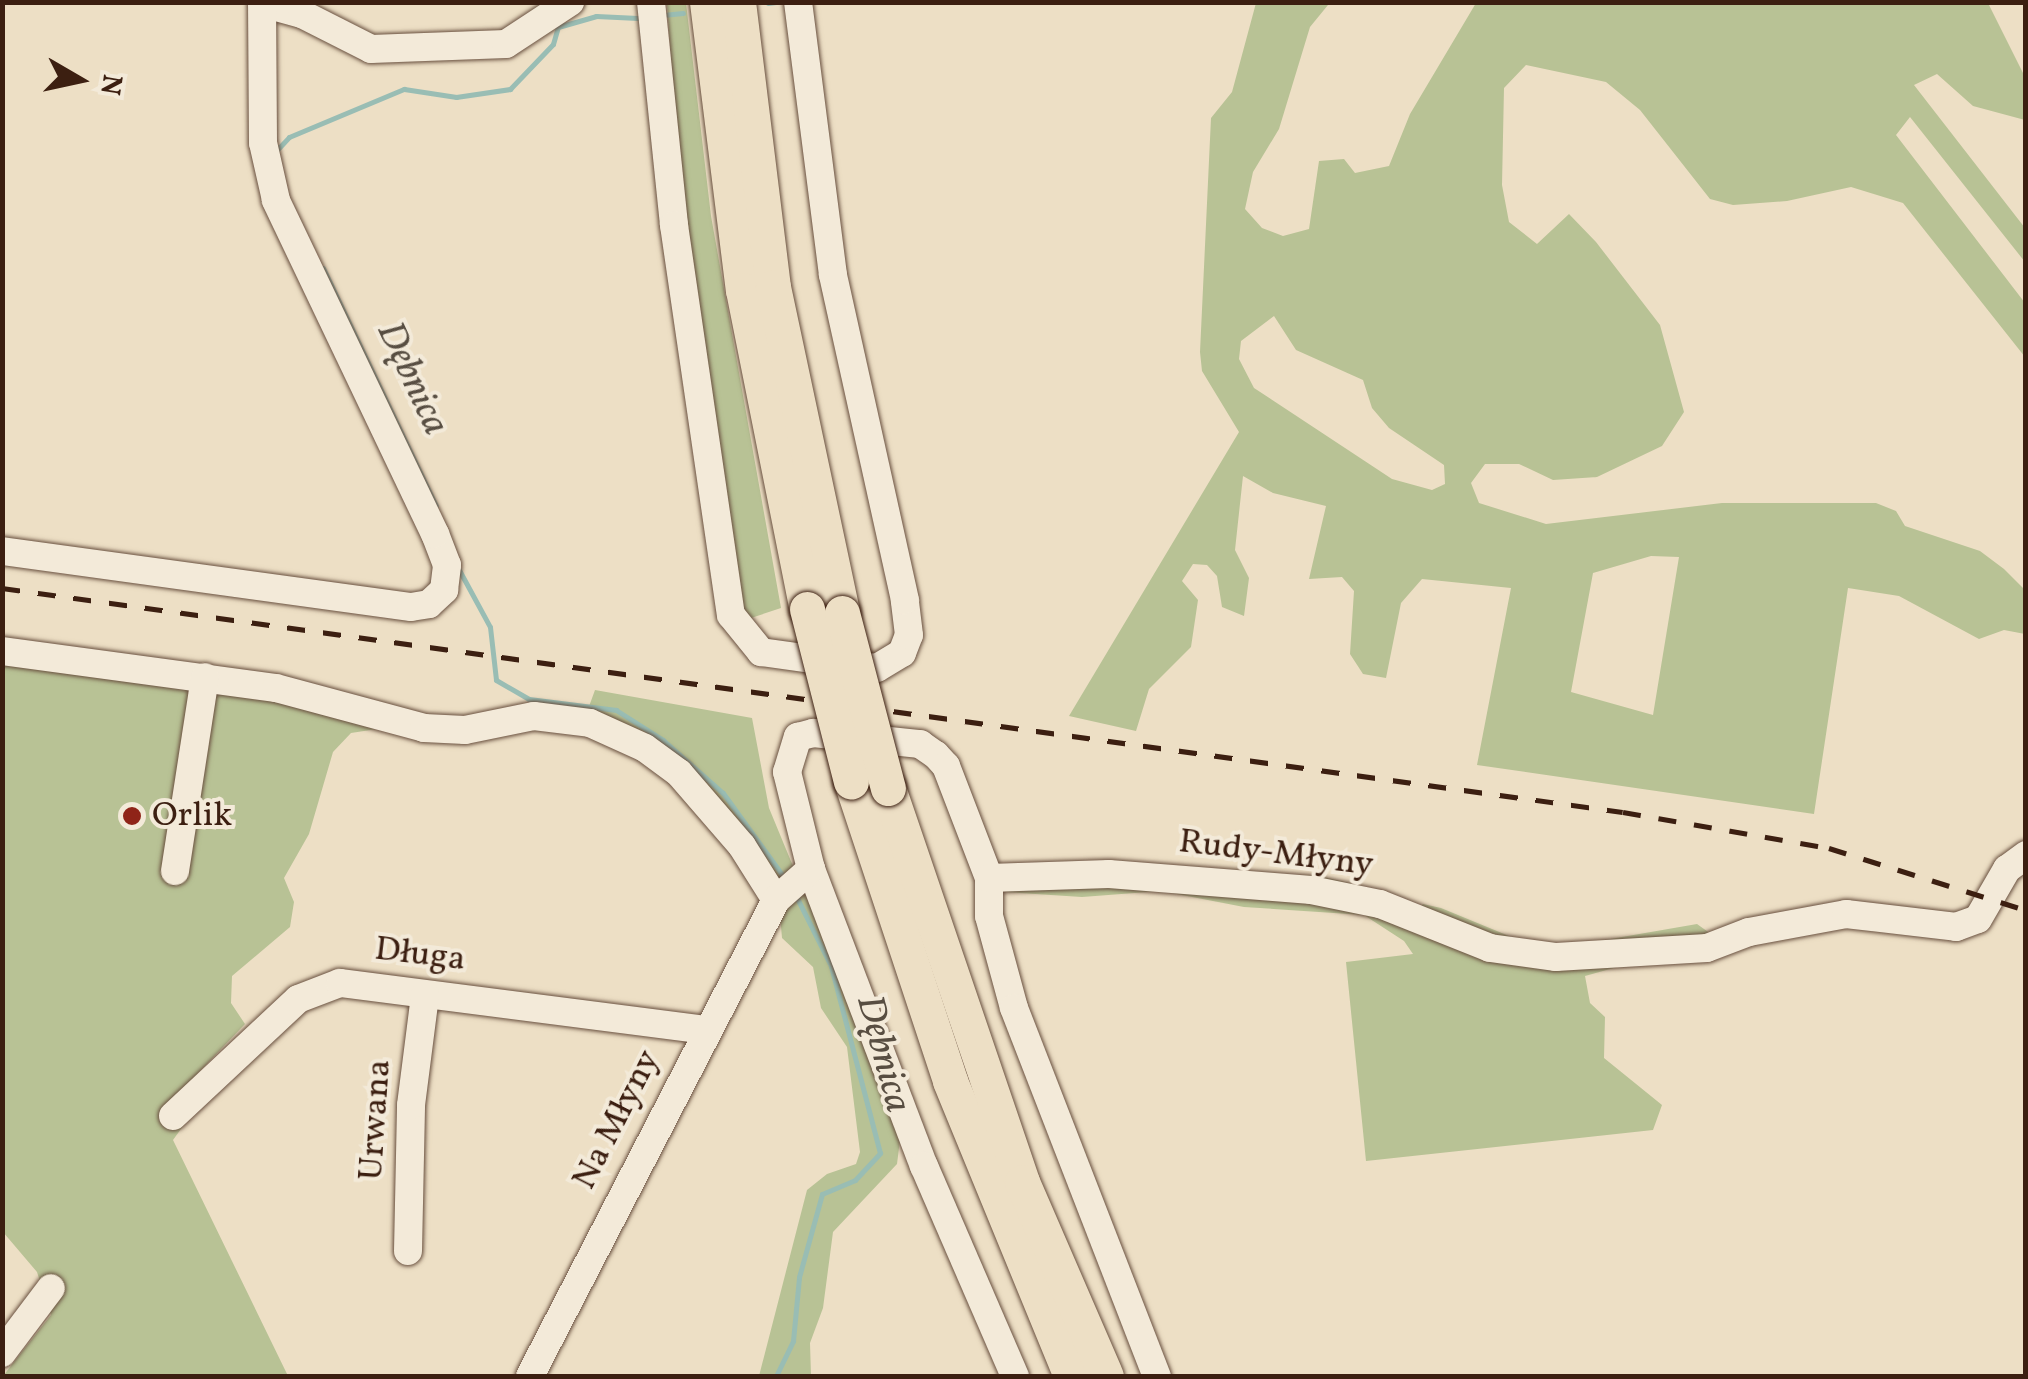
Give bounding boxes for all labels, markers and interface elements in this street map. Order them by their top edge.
north arrow [30,30,130,130]
text: N [89,72,131,98]
water label: Dębnica [365,315,457,443]
place label: Orlik [152,795,232,837]
marker: Orlik [121,805,143,827]
street label: Rudy-Młyny [1176,821,1376,887]
street label: Długa [372,929,468,981]
water label: Dębnica [845,990,919,1118]
street label: Na Młyny [564,1043,670,1197]
street label: Urwana [351,1058,401,1182]

